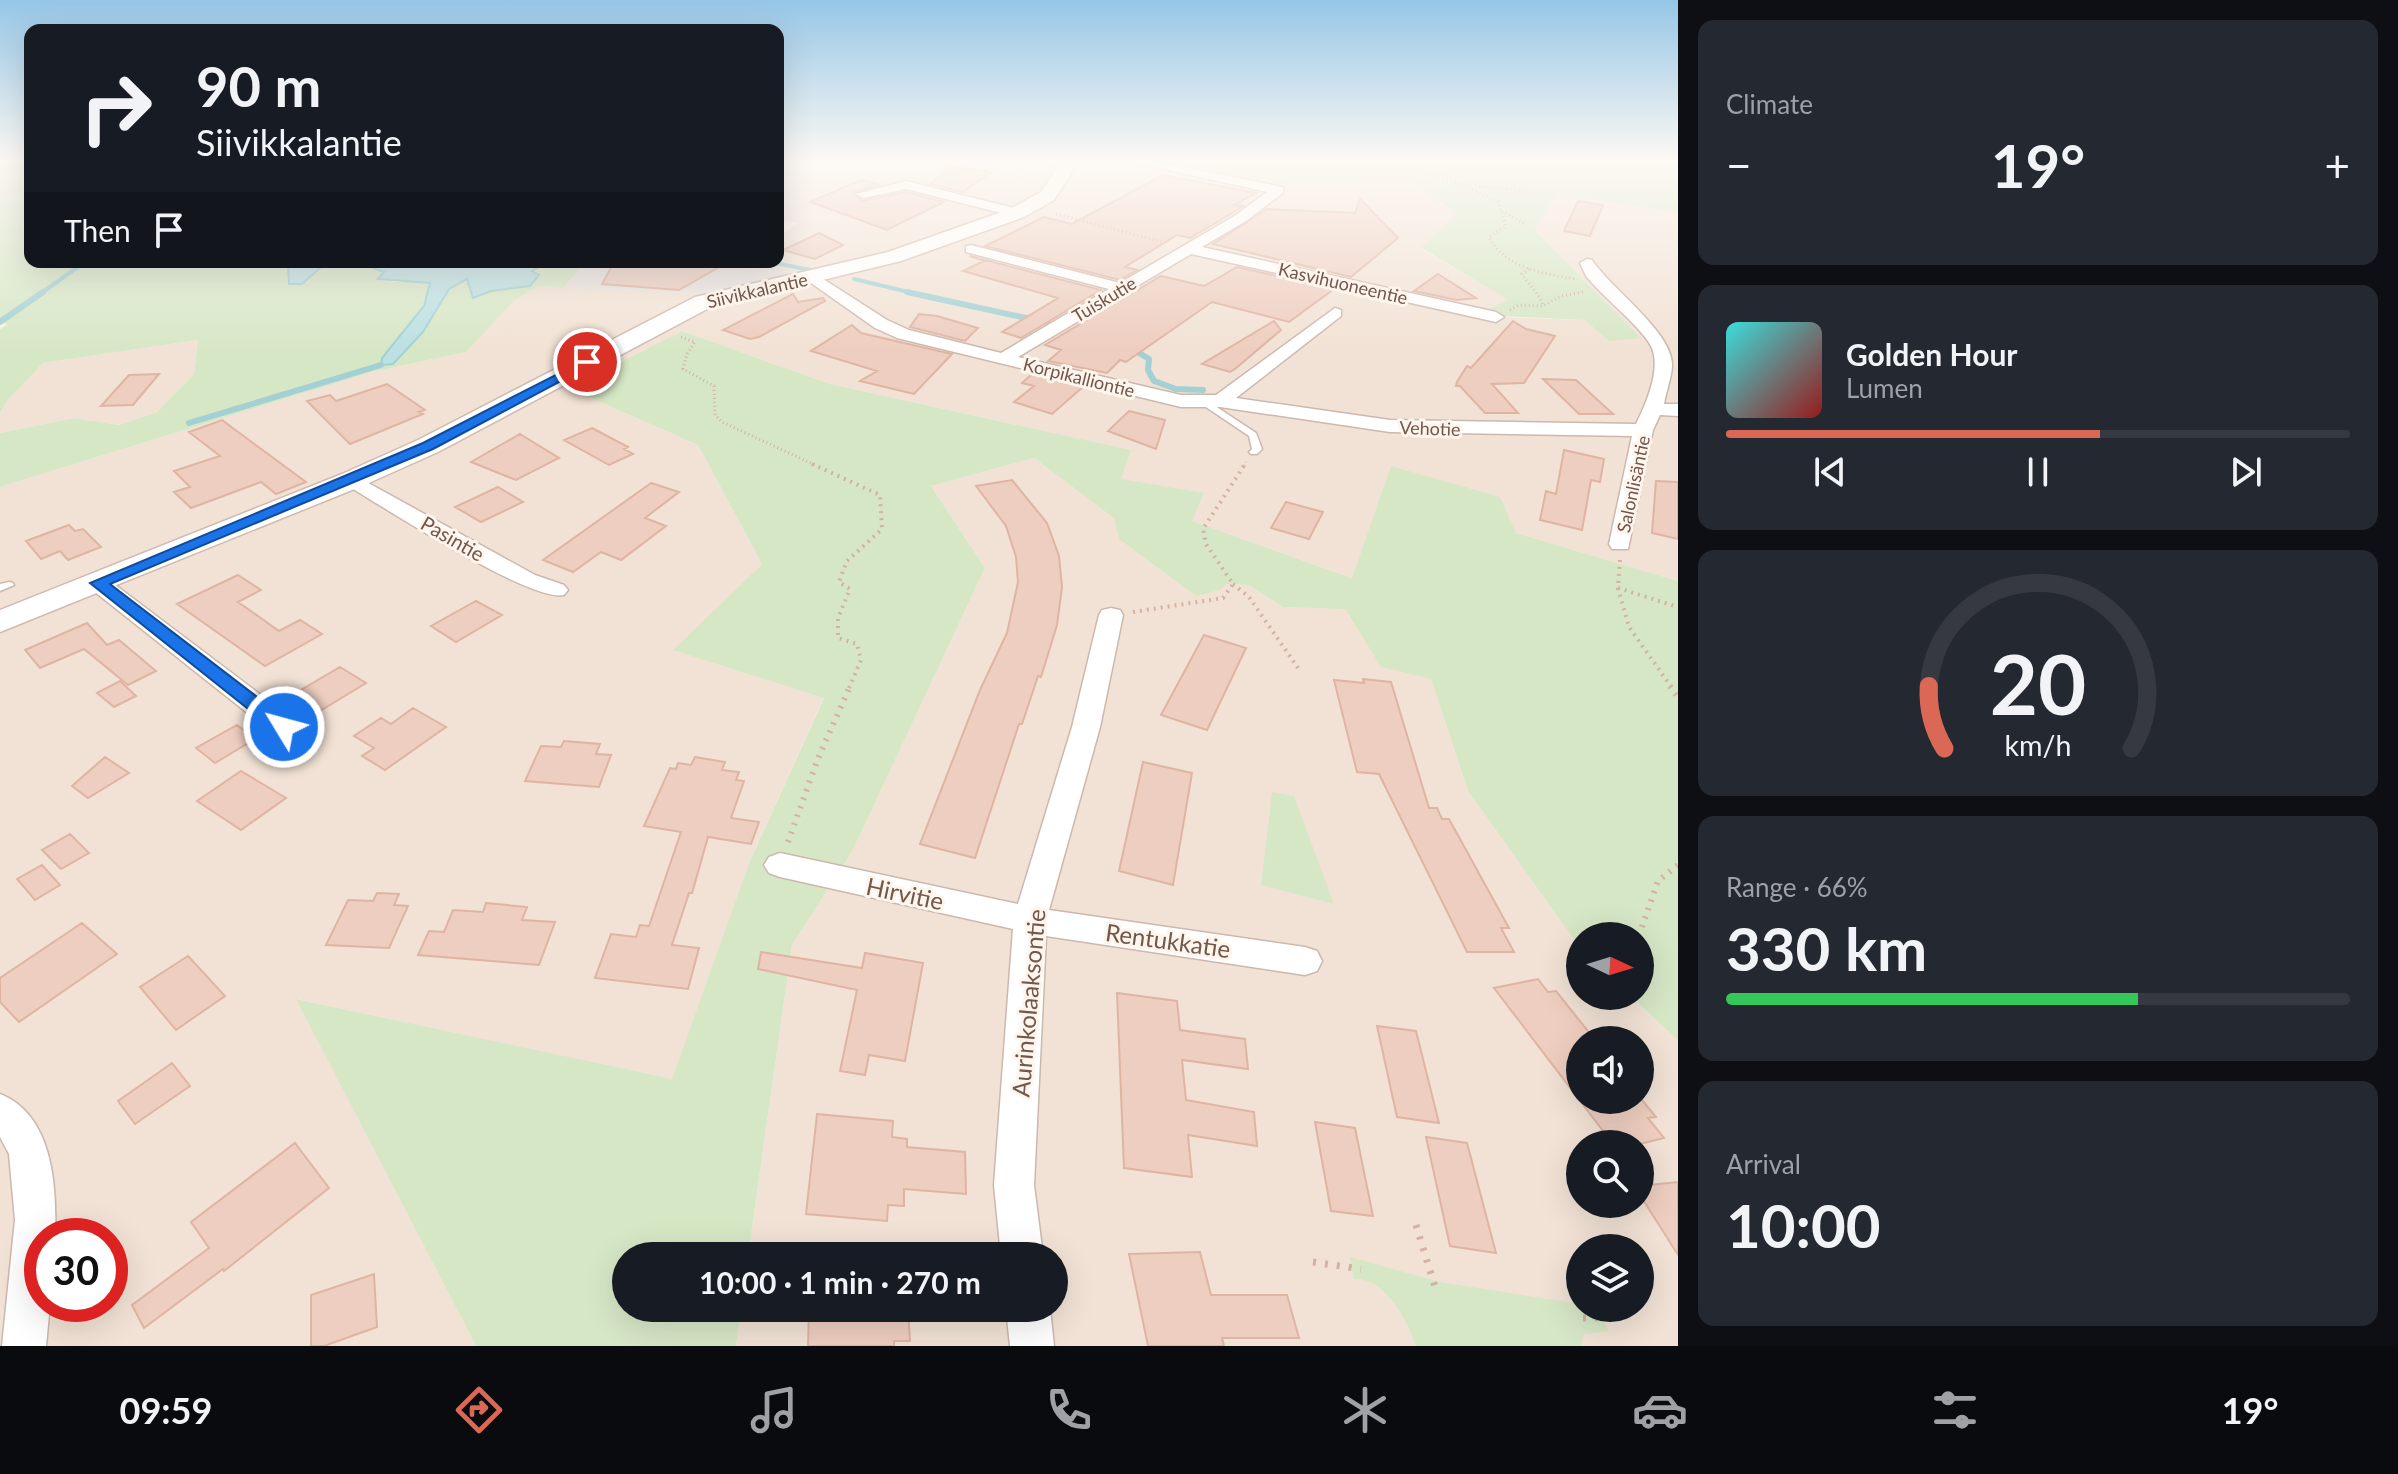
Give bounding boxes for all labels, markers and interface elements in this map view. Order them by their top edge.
text: 90 m [196,52,321,119]
icon: right [64,56,168,160]
text: Climate [1726,88,1813,120]
text: Siivikkalantie [196,120,402,164]
text: 19° [1991,129,2085,201]
text: − [1726,139,1752,191]
text: + [2324,139,2350,191]
icon: arrive [147,208,191,252]
text: Then [64,212,131,248]
street label: Kasvihuoneentie [1276,257,1410,309]
street label: Siivikkalantie [704,268,810,312]
street label: Tuiskutie [1068,271,1140,327]
pin [553,328,621,396]
text: Golden Hour [1846,336,2018,372]
icon: arrive [565,340,609,384]
street label: Korpikalliontie [1021,353,1137,401]
text: Lumen [1846,372,1923,404]
street label: Vehotie [1399,416,1461,440]
street label: Salonlisäntie [1612,433,1654,535]
icon: previous [1808,450,1852,494]
icon: pause [2016,450,2060,494]
icon: next [2224,450,2268,494]
street label: Pasintie [417,510,489,566]
text: 20 [1990,633,2086,733]
position arrow [242,685,326,769]
text: km/h [2005,728,2071,762]
street label: Hirvitie [864,871,946,915]
text: Range · 66% [1726,871,1868,903]
street label: Aurinkolaaksontie [1005,908,1051,1098]
text: 330 km [1726,912,1927,984]
street label: Rentukkatie [1104,917,1232,963]
north arrow [1566,922,1654,1010]
map controls [1566,922,1654,1322]
button: sound [1566,1026,1654,1114]
button: search [1566,1130,1654,1218]
text: Arrival [1726,1148,1801,1180]
text: 10:00 [1726,1189,1881,1261]
speed limit sign: 30 [24,1218,128,1322]
button: layers [1566,1234,1654,1322]
text: 10:00 · 1 min · 270 m [699,1264,981,1300]
icon: directions [451,1382,507,1438]
icon: music [746,1382,802,1438]
icon: phone [1041,1382,1097,1438]
icon: climate [1337,1382,1393,1438]
icon: car [1632,1382,1688,1438]
icon: filters [1927,1382,1983,1438]
text: 09:59 [120,1388,212,1432]
text: 19° [2222,1388,2278,1432]

